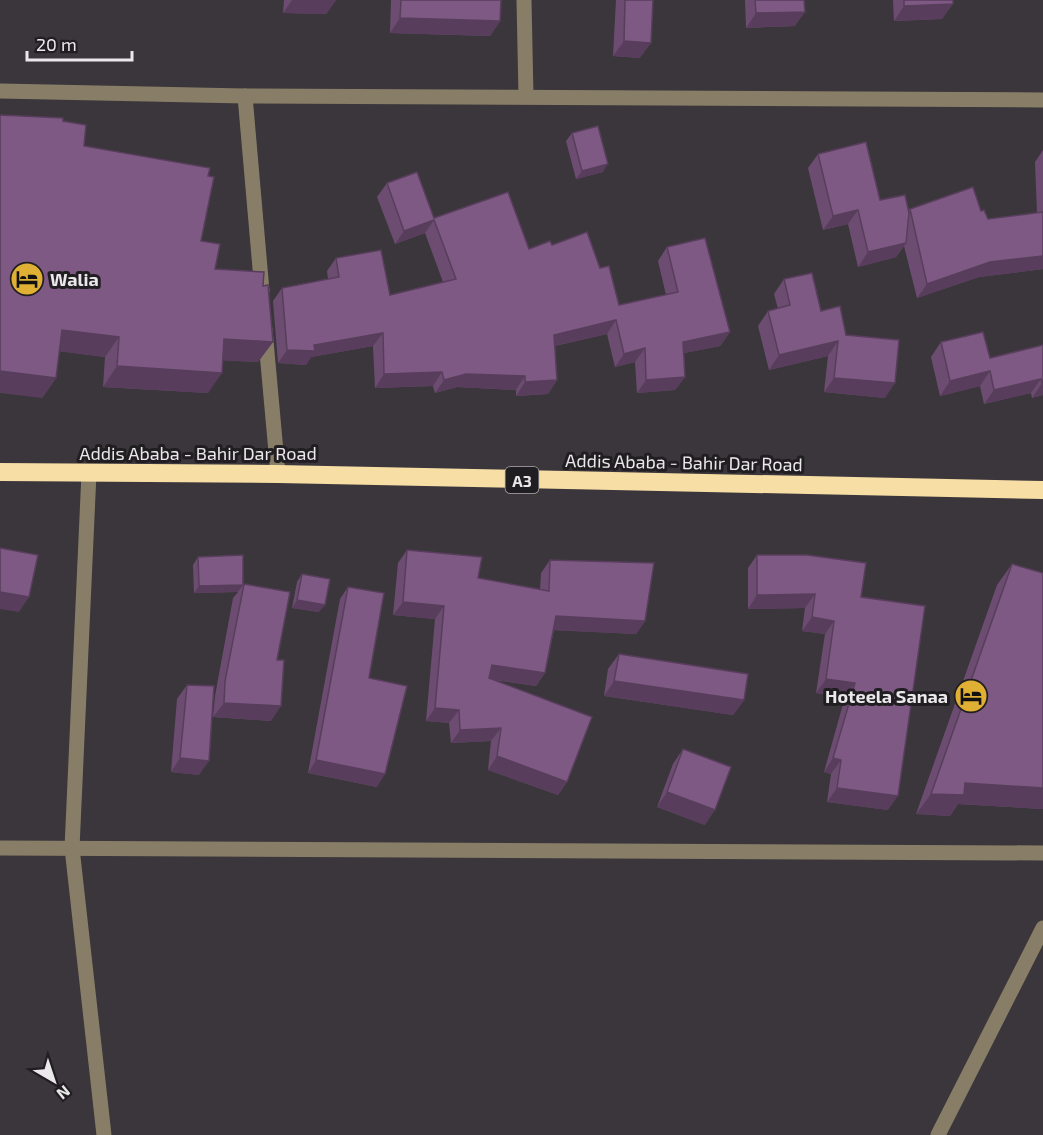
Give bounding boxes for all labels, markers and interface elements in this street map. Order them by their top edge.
scale bar [27,24,132,62]
text: 20 m [36,33,77,55]
hotel icon: Walia [9,261,45,297]
place label: Walia [50,268,99,290]
street label: Addis Ababa - Bahir Dar Road [79,442,317,464]
street label: Addis Ababa - Bahir Dar Road [565,449,803,475]
road number: A3 [506,467,538,493]
hotel icon: Hoteela Sanaa [953,678,989,714]
place label: Hoteela Sanaa [825,685,948,707]
north arrow [24,1051,84,1111]
text: N [53,1082,74,1104]

